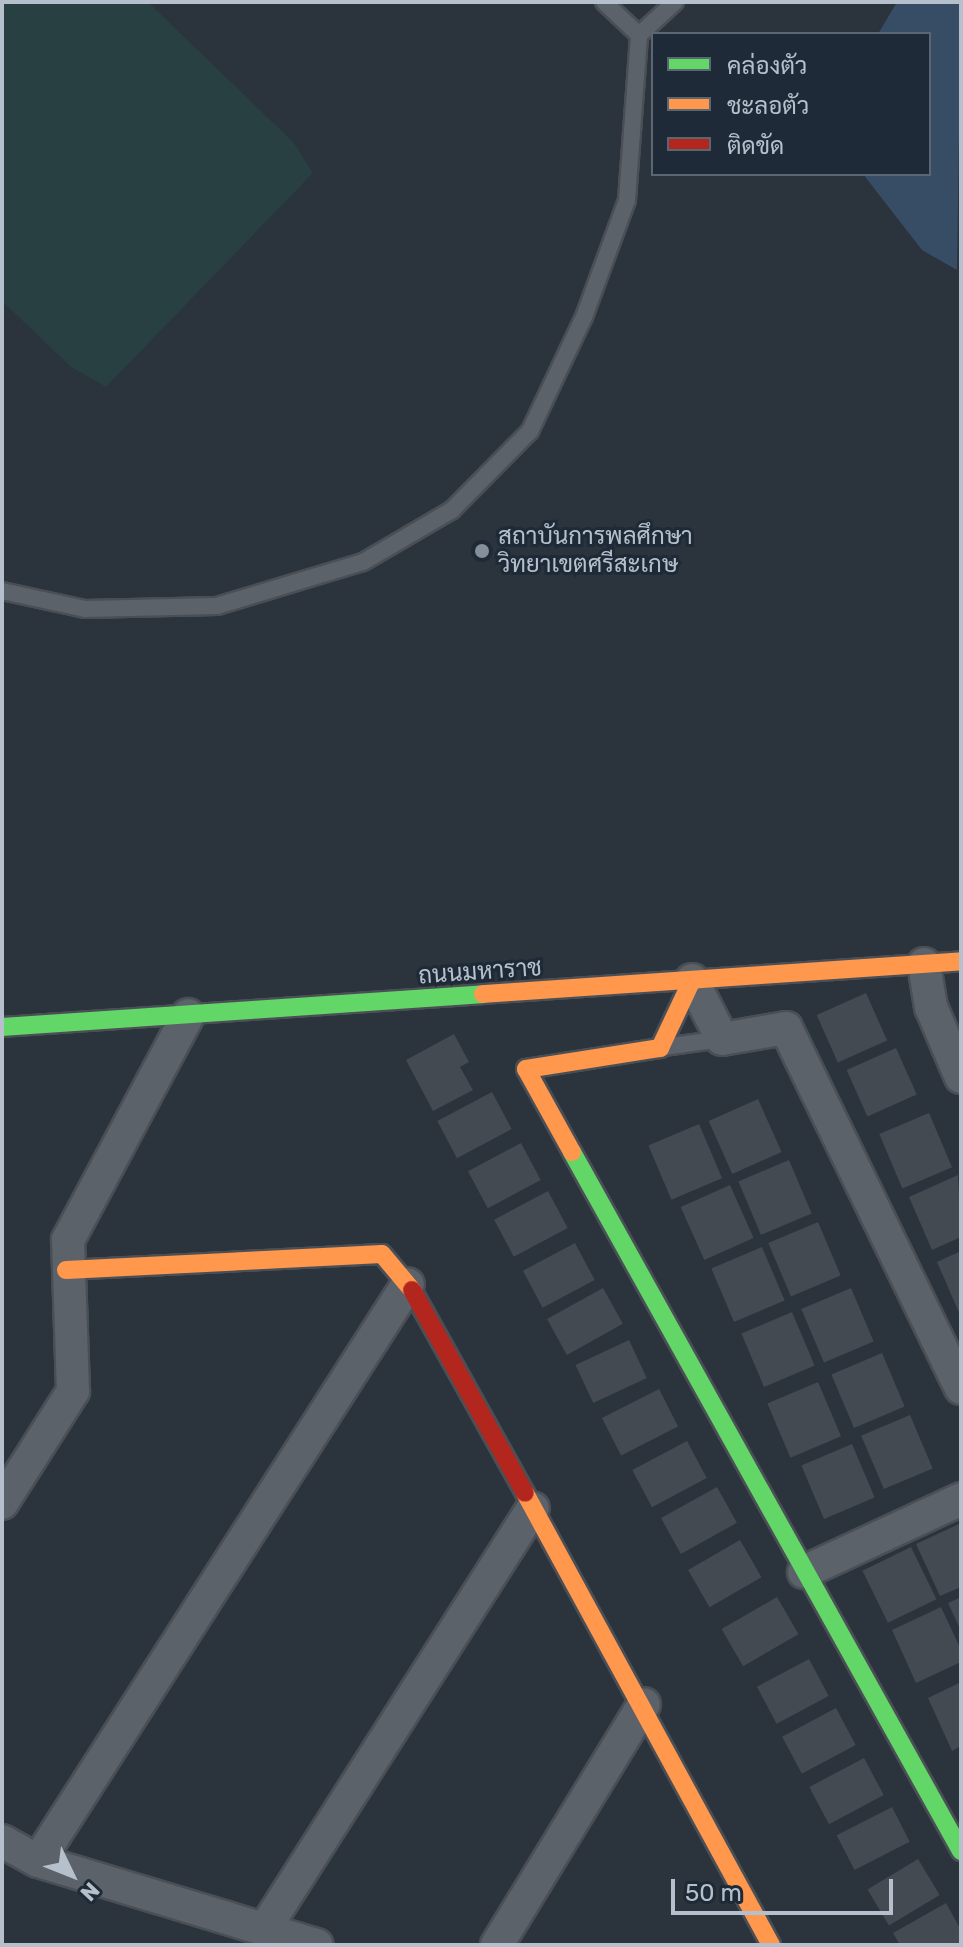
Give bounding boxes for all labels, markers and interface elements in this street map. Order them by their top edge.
legend [651,32,931,176]
text: คล่องตัว [727,52,807,80]
text: ชะลอตัว [727,92,809,120]
text: ติดขัด [727,132,784,160]
place label: สถาบันการพลศึกษา วิทยาเขตศรีสะเกษ [498,523,693,579]
marker: สถาบันการพลศึกษา วิทยาเขตศรีสะเกษ [473,542,491,560]
street label: ถนนมหาราช [417,953,543,991]
north arrow [32,1835,112,1915]
scale bar [675,1863,897,1913]
text: N [75,1877,105,1907]
text: 50 m [685,1879,742,1907]

